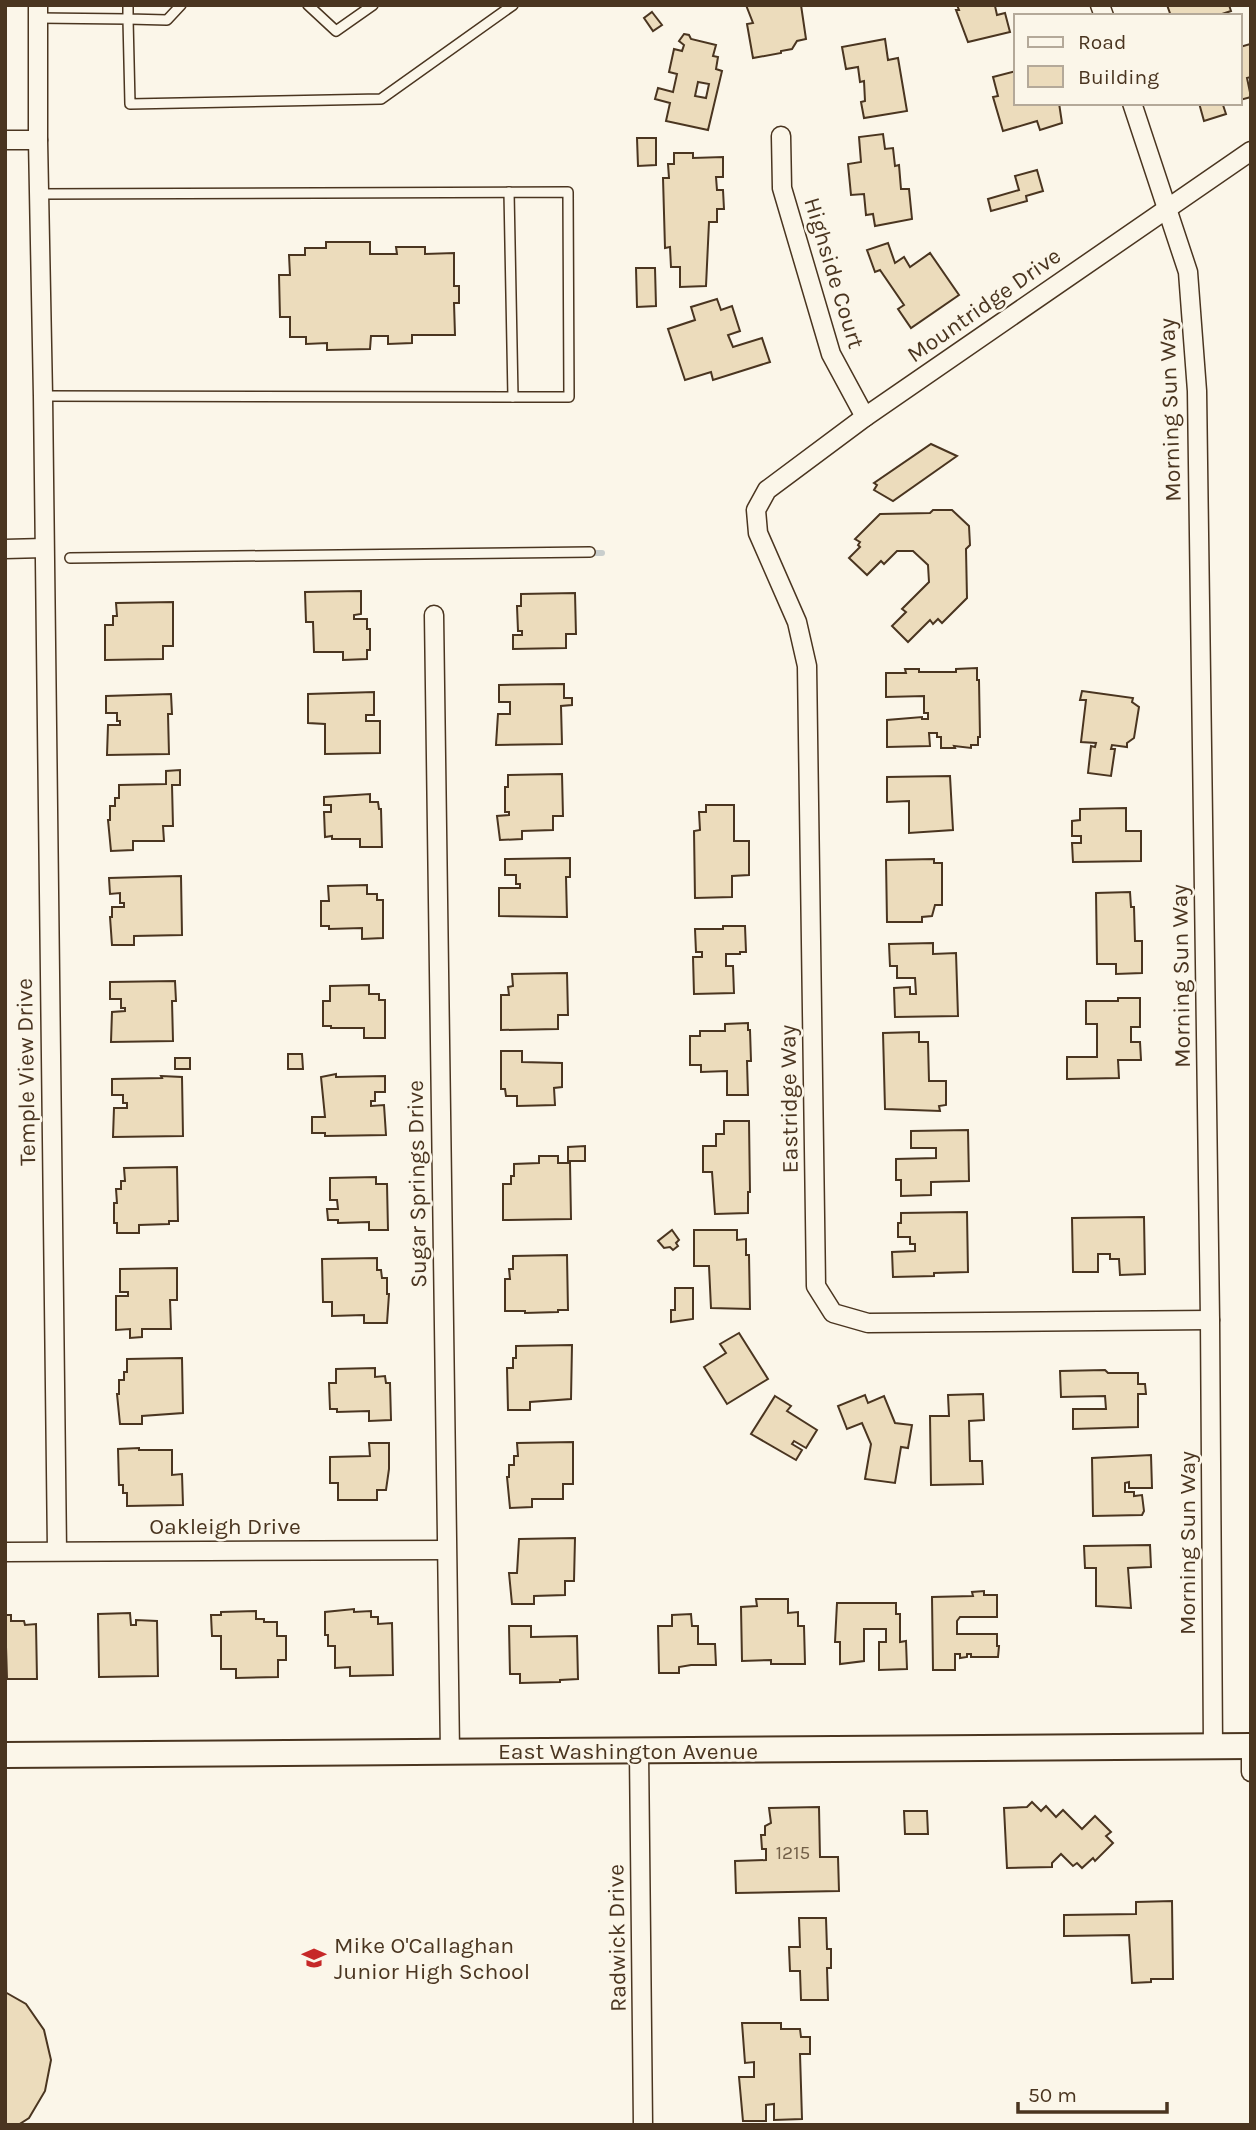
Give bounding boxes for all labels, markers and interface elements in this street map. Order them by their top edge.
legend [1014,14,1242,105]
text: Road [1078,30,1126,54]
text: Building [1078,65,1159,89]
street label: Highside Court [798,194,870,352]
street label: Mountridge Drive [902,242,1066,368]
street label: Morning Sun Way [1153,317,1187,502]
street label: Morning Sun Way [1166,884,1196,1068]
street label: Temple View Drive [11,978,41,1166]
street label: Eastridge Way [774,1024,804,1174]
street label: Sugar Springs Drive [402,1080,432,1288]
street label: Morning Sun Way [1174,1451,1201,1635]
street label: Oakleigh Drive [149,1513,301,1540]
street label: East Washington Avenue [498,1738,758,1765]
house number: 1215 [776,1842,810,1864]
street label: Radwick Drive [602,1864,632,2012]
place label: Mike O'Callaghan Junior High School [334,1932,530,1985]
school or university icon: Mike O'Callaghan Junior High School [300,1944,328,1972]
scale bar [1018,2070,1167,2114]
text: 50 m [1028,2083,1077,2107]

